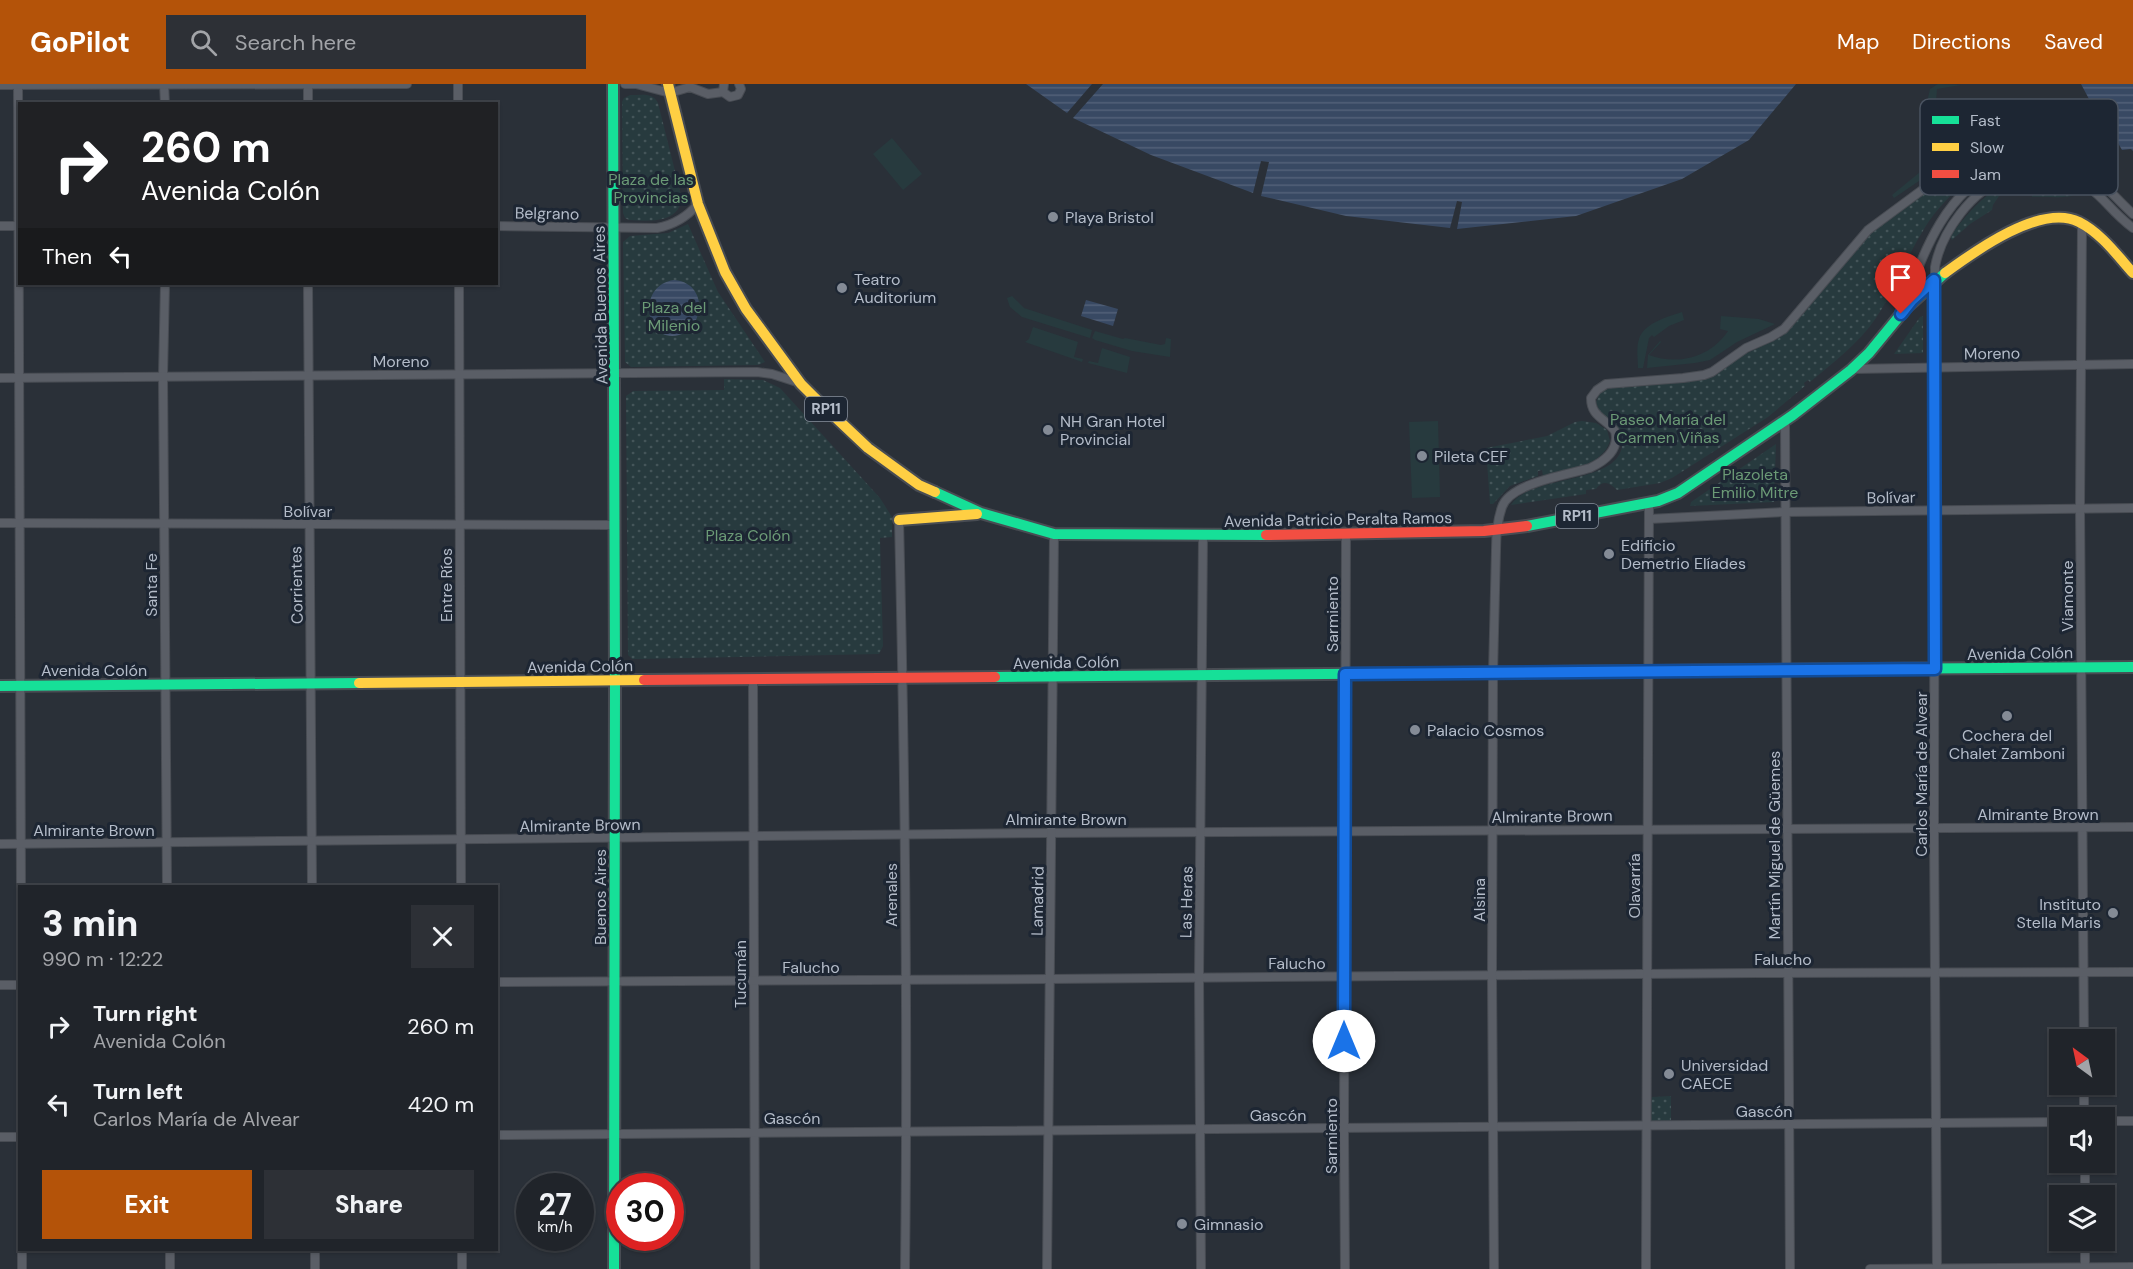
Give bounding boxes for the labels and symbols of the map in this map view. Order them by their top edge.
legend [1920,99,2118,195]
text: Fast [1970,110,2001,131]
text: Slow [1970,137,2004,158]
text: Jam [1970,164,2001,185]
park label: Plaza de las Provincias [608,169,694,208]
street label: Belgrano [515,202,579,225]
place label: Playa Bristol [1065,207,1154,228]
marker: Playa Bristol [1046,210,1060,224]
street label: Avenida Buenos Aires [589,225,612,385]
pin [1875,252,1926,314]
place label: Teatro Auditorium [854,269,936,308]
marker: Teatro Auditorium [835,281,849,295]
park label: Plaza del Milenio [642,297,706,336]
street label: Moreno [1964,343,2020,364]
street label: Moreno [373,351,429,372]
road number: RP11 [805,397,847,421]
park label: Paseo María del Carmen Viñas [1610,409,1726,448]
place label: NH Gran Hotel Provincial [1060,411,1165,450]
marker: NH Gran Hotel Provincial [1041,423,1055,437]
place label: Pileta CEF [1434,446,1508,467]
marker: Pileta CEF [1415,449,1429,463]
park label: Plazoleta Emilio Mitre [1712,464,1798,503]
street label: Bolívar [1866,487,1916,508]
street label: Bolívar [284,501,333,522]
road number: RP11 [1556,504,1598,528]
street label: Avenida Patricio Peralta Ramos [1224,507,1452,532]
park label: Plaza Colón [705,525,791,546]
place label: Edificio Demetrio Elíades [1621,535,1746,574]
street label: Corrientes [285,546,308,624]
marker: Edificio Demetrio Elíades [1602,547,1616,561]
street label: Entre Ríos [436,548,457,622]
street label: Santa Fe [141,553,162,617]
street label: Viamonte [2057,560,2078,632]
street label: Sarmiento [1322,576,1343,652]
street label: Avenida Colón [1967,642,2073,665]
street label: Avenida Colón [1013,651,1119,674]
street label: Avenida Colón [527,655,633,678]
street label: Avenida Colón [41,660,147,681]
street label: Carlos María de Alvear [1911,691,1932,857]
marker: Cochera del Chalet Zamboni [2000,709,2014,723]
place label: Palacio Cosmos [1427,720,1544,741]
marker: Palacio Cosmos [1408,723,1422,737]
place label: Cochera del Chalet Zamboni [1949,725,2065,764]
street label: Martín Miguel de Güemes [1764,751,1785,939]
street label: Almirante Brown [1977,804,2099,825]
street label: Almirante Brown [1491,805,1613,828]
street label: Almirante Brown [1005,809,1127,830]
street label: Almirante Brown [519,814,641,837]
street label: Almirante Brown [33,820,155,841]
street label: Buenos Aires [590,849,611,945]
street label: Olavarría [1624,853,1645,919]
street label: Arenales [881,863,902,927]
street label: Lamadrid [1026,866,1049,936]
street label: Las Heras [1175,866,1198,938]
street label: Alsina [1469,878,1490,922]
place label: Instituto Stella Maris [2017,894,2101,933]
marker: Instituto Stella Maris [2106,906,2120,920]
street label: Tucumán [730,940,751,1008]
street label: Falucho [1754,949,1812,970]
street label: Falucho [1268,953,1326,974]
street label: Falucho [782,957,840,978]
position arrow [1312,1009,1376,1073]
north arrow [2049,1029,2115,1095]
place label: Universidad CAECE [1681,1055,1768,1094]
marker: Universidad CAECE [1662,1067,1676,1081]
street label: Sarmiento [1321,1098,1342,1174]
street label: Gascón [1736,1101,1792,1122]
street label: Gascón [1250,1105,1306,1126]
street label: Gascón [764,1108,820,1129]
speed limit sign: 30 [606,1173,684,1251]
place label: Gimnasio [1194,1214,1263,1235]
marker: Gimnasio [1175,1217,1189,1231]

